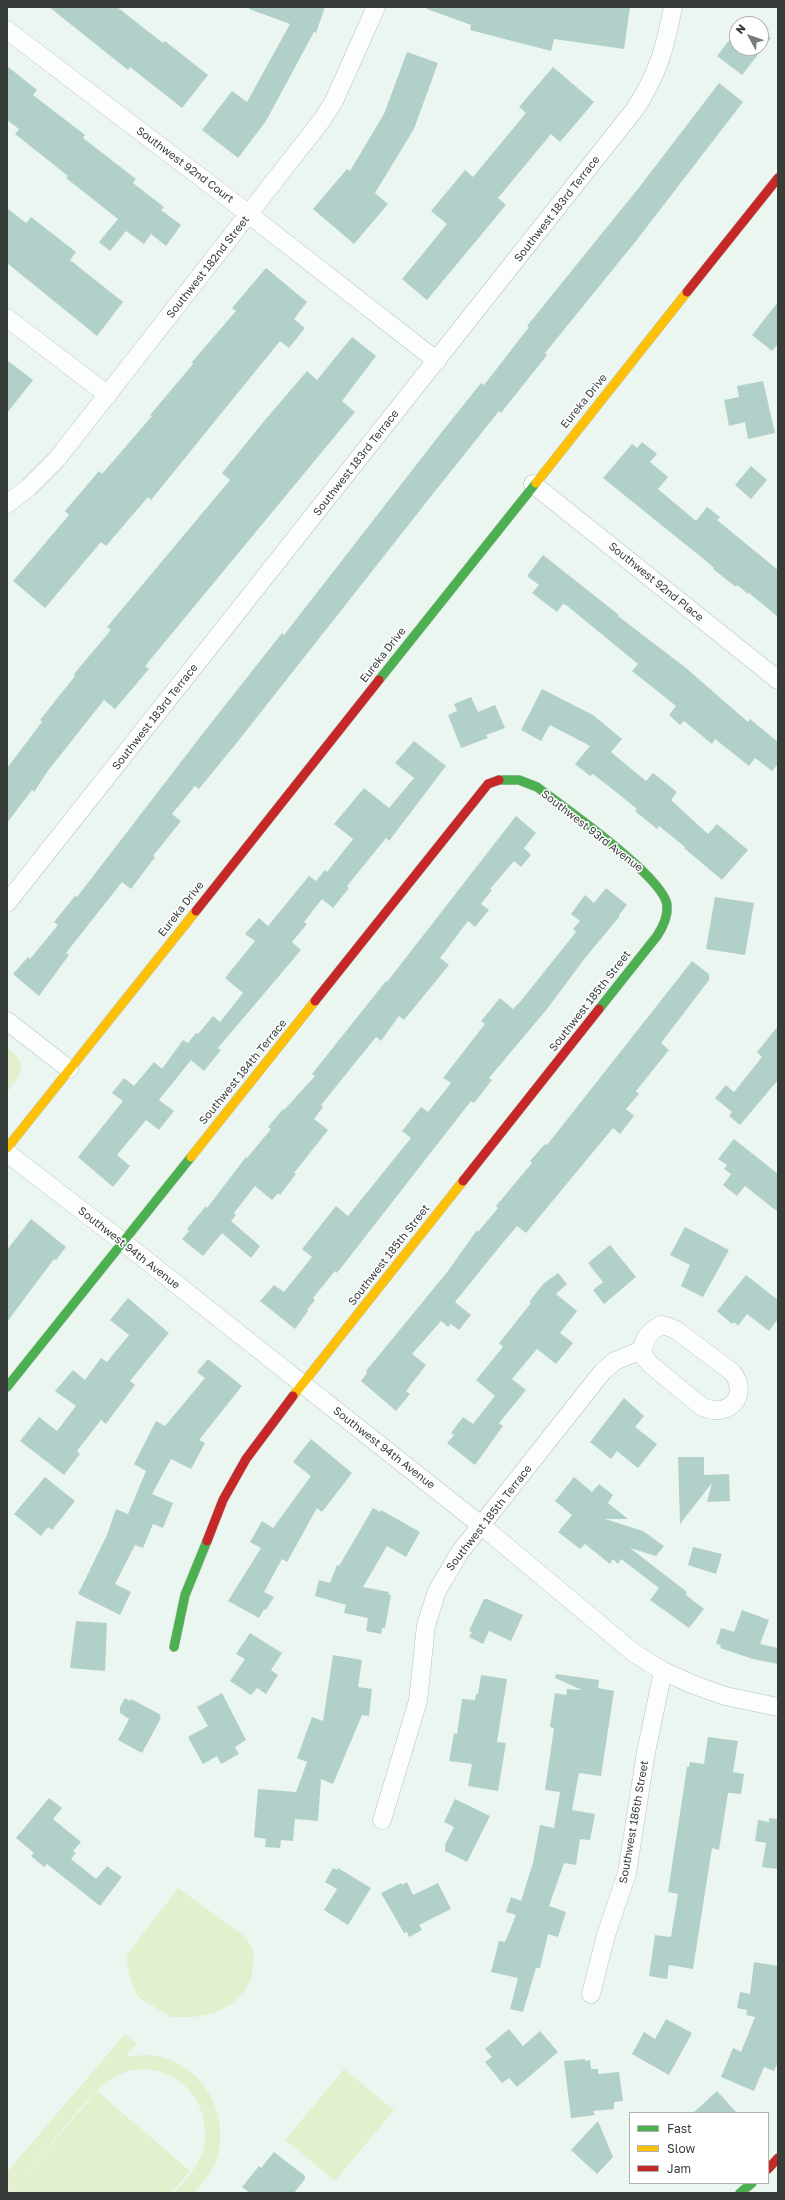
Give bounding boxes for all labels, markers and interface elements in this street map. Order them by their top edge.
north arrow [729,16,769,56]
text: N [733,21,748,36]
street label: Southwest 92nd Court [134,124,236,206]
street label: Southwest 183rd Terrace [511,153,603,265]
street label: Southwest 182nd Street [164,213,252,321]
street label: Eureka Drive [558,371,610,431]
street label: Southwest 183rd Terrace [310,407,402,519]
street label: Southwest 92nd Place [606,540,706,624]
street label: Eureka Drive [357,625,409,685]
street label: Southwest 183rd Terrace [109,661,201,773]
street label: Southwest 93rd Avenue [539,787,645,875]
street label: Eureka Drive [155,879,207,939]
street label: Southwest 185th Street [547,948,633,1054]
street label: Southwest 184th Terrace [197,1017,289,1127]
street label: Southwest 185th Street [346,1202,432,1308]
street label: Southwest 94th Avenue [75,1204,183,1292]
street label: Southwest 94th Avenue [330,1404,438,1492]
street label: Southwest 185th Terrace [443,1462,535,1574]
street label: Southwest 186th Street [617,1759,651,1885]
legend [629,2112,769,2184]
text: Fast [667,2121,692,2136]
text: Slow [667,2141,695,2156]
text: Jam [667,2161,691,2176]

